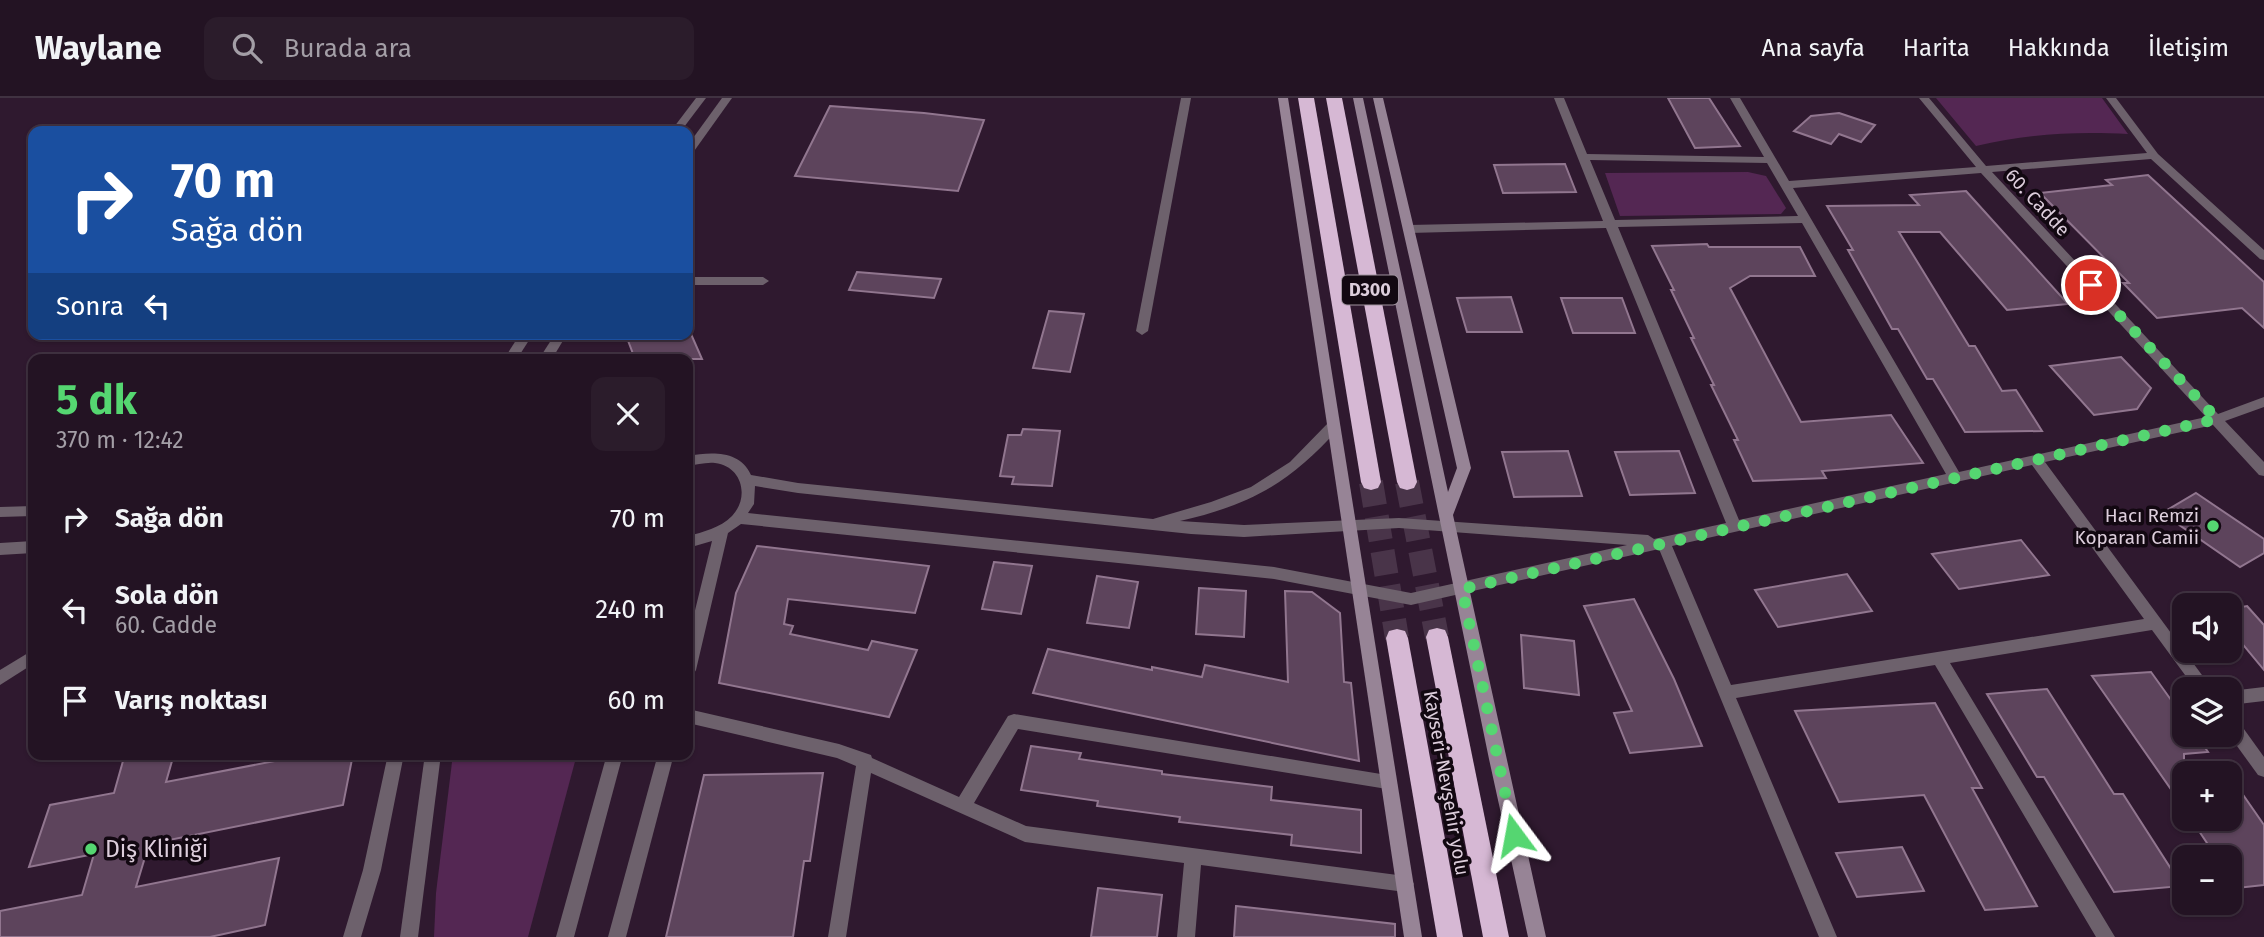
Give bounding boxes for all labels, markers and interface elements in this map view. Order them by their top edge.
search box [204,17,694,80]
text: Waylane [35,28,162,68]
icon: search [228,29,266,67]
text: Burada ara [284,33,412,64]
text: Ana sayfa [1761,34,1865,62]
text: Harita [1903,34,1970,62]
text: Hakkında [2008,34,2110,62]
text: İletişim [2148,34,2229,62]
text: 70 m [171,151,275,210]
icon: right [56,154,147,245]
street label: 60. Cadde [2001,164,2075,241]
text: Sağa dön [171,211,304,249]
pin [2061,255,2121,315]
icon: arrive [2072,266,2110,304]
road number: D300 [1342,275,1398,304]
icon: left [138,287,176,325]
text: Sonra [56,291,124,322]
text: 5 dk [56,375,137,425]
button: close [591,377,665,451]
text: 370 m · 12:42 [56,426,184,454]
icon: right [56,500,94,538]
text: Sağa dön [115,503,224,534]
text: 70 m [610,503,665,534]
place label: Hacı Remzi Koparan Camii [2075,504,2199,549]
marker: Hacı Remzi Koparan Camii [2205,518,2221,534]
text: Sola dön [115,580,219,611]
icon: left [56,591,94,629]
map controls [2172,593,2242,915]
button: sound [2172,593,2242,663]
text: 240 m [595,594,665,625]
text: 60. Cadde [115,611,217,639]
button: layers [2172,677,2242,747]
icon: arrive [56,682,94,720]
text: Varış noktası [115,685,268,716]
text: 60 m [607,685,665,716]
street label: Kayseri-Nevşehir yolu [1419,689,1474,877]
button: + [2172,761,2242,831]
position arrow [1477,798,1551,872]
place label: Diş Kliniği [105,835,208,863]
marker: Diş Kliniği [83,841,99,857]
button: − [2172,845,2242,915]

